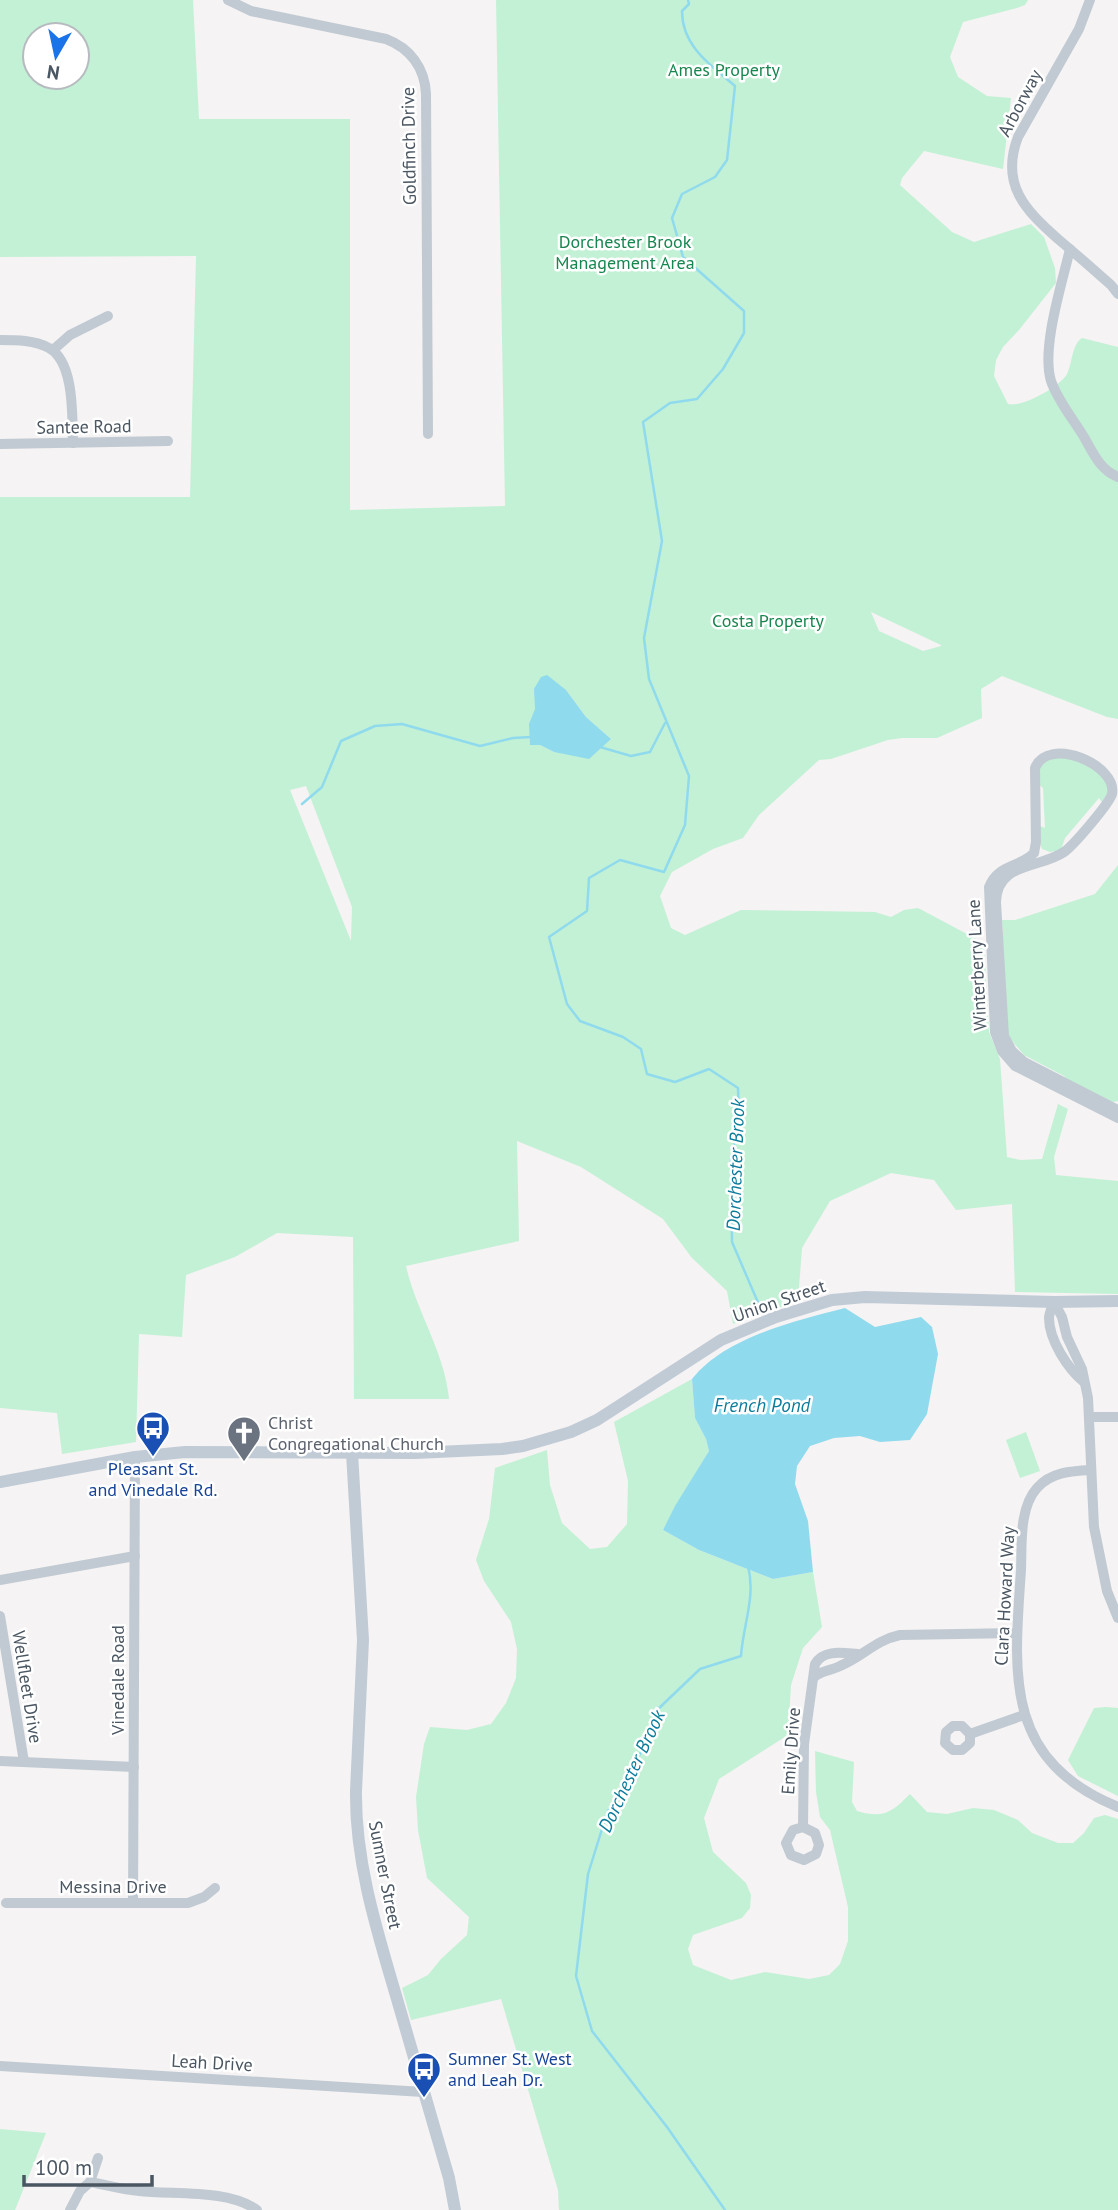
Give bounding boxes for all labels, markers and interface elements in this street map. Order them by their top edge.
north arrow [21,21,91,91]
park label: Ames Property [668,58,781,81]
text: N [45,60,61,86]
street label: Arborway [992,65,1047,140]
street label: Goldfinch Drive [396,87,421,205]
park label: Dorchester Brook Management Area [555,230,695,274]
street label: Santee Road [36,414,132,439]
park label: Costa Property [712,609,825,632]
street label: Winterberry Lane [962,899,991,1031]
water label: Dorchester Brook [721,1097,749,1231]
street label: Union Street [729,1274,828,1327]
water label: French Pond [714,1393,812,1417]
bus stop icon: Pleasant St. and Vinedale Rd. [134,1409,172,1458]
place label: Christ Congregational Church [268,1411,444,1455]
church icon: Christ Congregational Church [225,1414,263,1463]
place label: Pleasant St. and Vinedale Rd. [89,1457,217,1501]
street label: Clara Howard Way [989,1525,1020,1666]
street label: Vinedale Road [106,1625,129,1736]
street label: Wellfleet Drive [7,1629,48,1745]
water label: Dorchester Brook [592,1705,670,1836]
street label: Emily Drive [776,1707,805,1795]
street label: Sumner Street [364,1819,407,1931]
street label: Messina Drive [59,1875,167,1898]
place label: Sumner St. West and Leah Dr. [448,2047,572,2091]
street label: Leah Drive [171,2049,253,2076]
bus stop icon: Sumner St. West and Leah Dr. [405,2050,443,2099]
scale bar [24,2144,152,2188]
text: 100 m [35,2154,92,2181]

